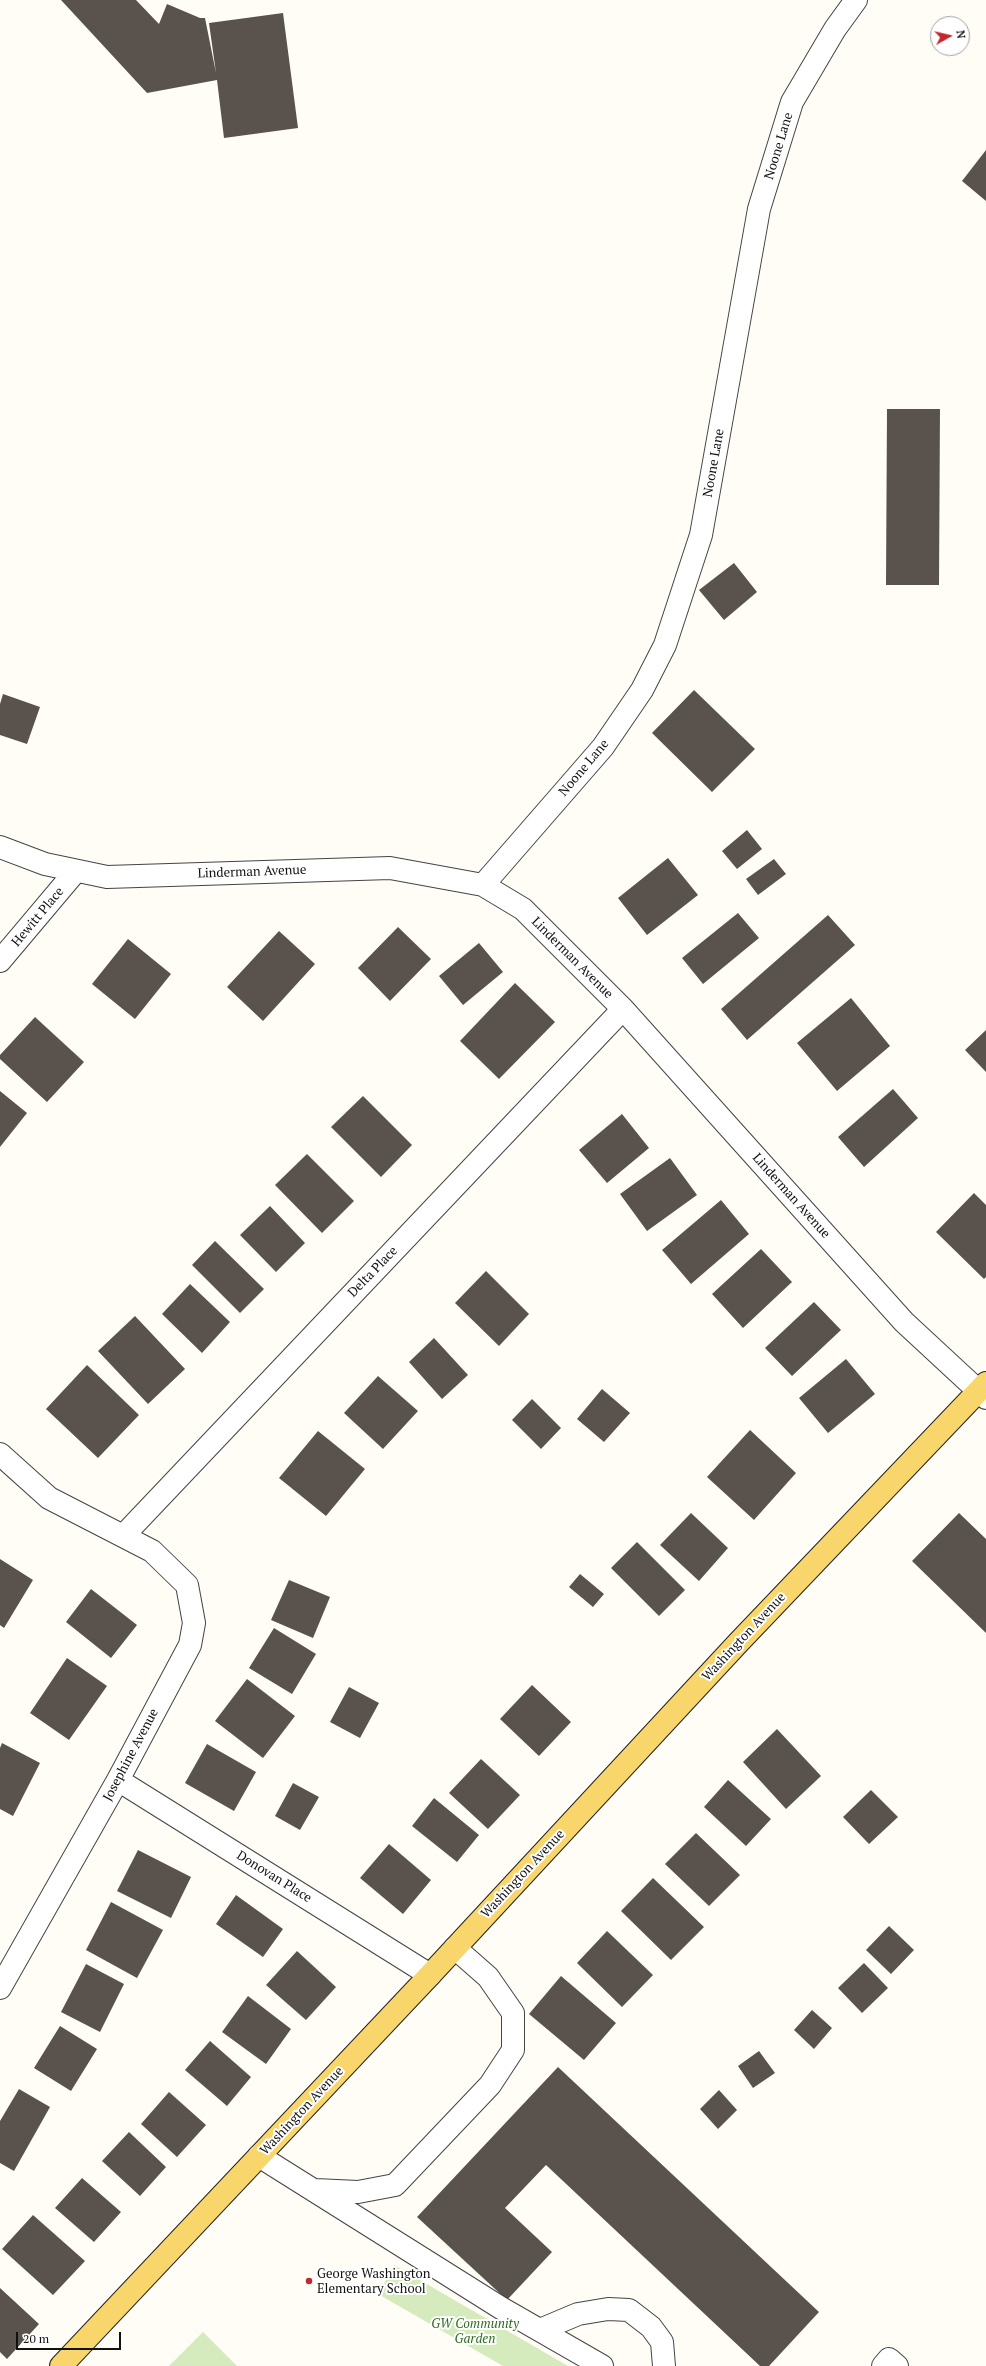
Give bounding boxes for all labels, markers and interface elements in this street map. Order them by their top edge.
north arrow [930,16,970,56]
text: N [953,29,968,40]
street label: Noone Lane [761,111,797,181]
street label: Noone Lane [700,428,728,498]
street label: Noone Lane [556,736,612,800]
street label: Linderman Avenue [197,862,307,882]
street label: Hewitt Place [9,884,67,950]
street label: Linderman Avenue [528,914,616,1002]
street label: Linderman Avenue [749,1150,833,1242]
street label: Delta Place [345,1243,401,1301]
street label: Washington Avenue [699,1590,789,1684]
street label: Josephine Avenue [100,1706,162,1804]
street label: Washington Avenue [478,1827,568,1921]
street label: Donovan Place [234,1848,314,1906]
street label: Washington Avenue [257,2064,347,2158]
place label: George Washington Elementary School [317,2266,431,2297]
marker: George Washington Elementary School [304,2276,314,2286]
park label: GW Community Garden [431,2316,519,2347]
scale bar [18,2324,123,2350]
text: 20 m [23,2331,49,2346]

